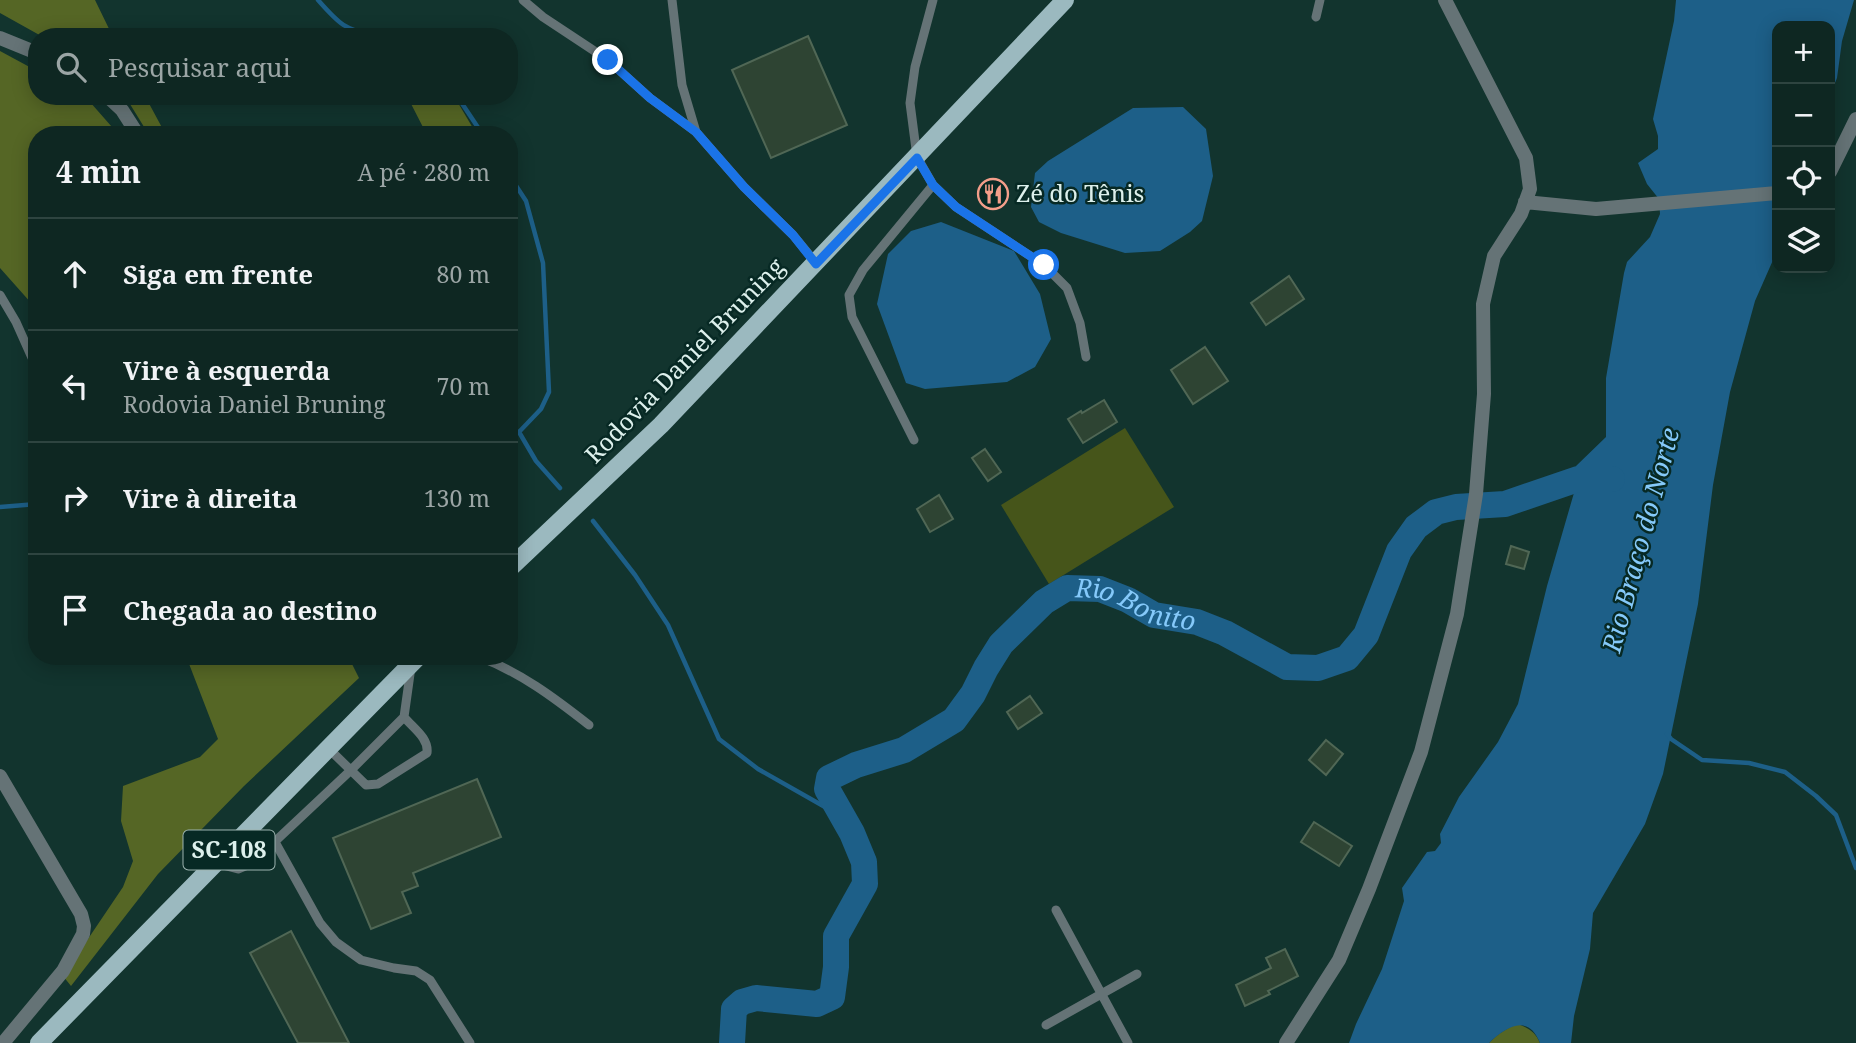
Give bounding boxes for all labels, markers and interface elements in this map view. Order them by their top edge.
map controls [1772,21,1835,273]
button: + [1772,21,1835,84]
search box [28,28,518,105]
route end [592,44,623,75]
icon: search [52,48,90,86]
text: Pesquisar aqui [108,49,291,85]
button: − [1772,84,1835,147]
button: locate [1772,147,1835,210]
text: 4 min [56,151,141,192]
text: A pé · 280 m [357,156,490,188]
place label: Zé do Tênis [1016,176,1144,209]
restaurant icon: Zé do Tênis [976,177,1010,211]
button: layers [1772,210,1835,273]
route start [1028,249,1059,280]
street label: Rodovia Daniel Bruning [577,250,791,470]
icon: ahead [56,255,94,293]
text: Siga em frente [123,256,313,292]
text: 80 m [437,258,490,290]
text: Vire à esquerda [123,352,330,388]
icon: left [56,367,94,405]
text: 70 m [437,370,490,402]
text: Rodovia Daniel Bruning [123,388,386,420]
water label: Rio Braço do Norte [1592,423,1687,657]
icon: right [56,479,94,517]
text: Vire à direita [123,480,298,516]
text: 130 m [424,482,490,514]
water label: Rio Bonito [1074,569,1199,639]
icon: arrive [56,591,94,629]
text: Chegada ao destino [123,592,378,628]
road number: SC-108 [184,830,274,870]

